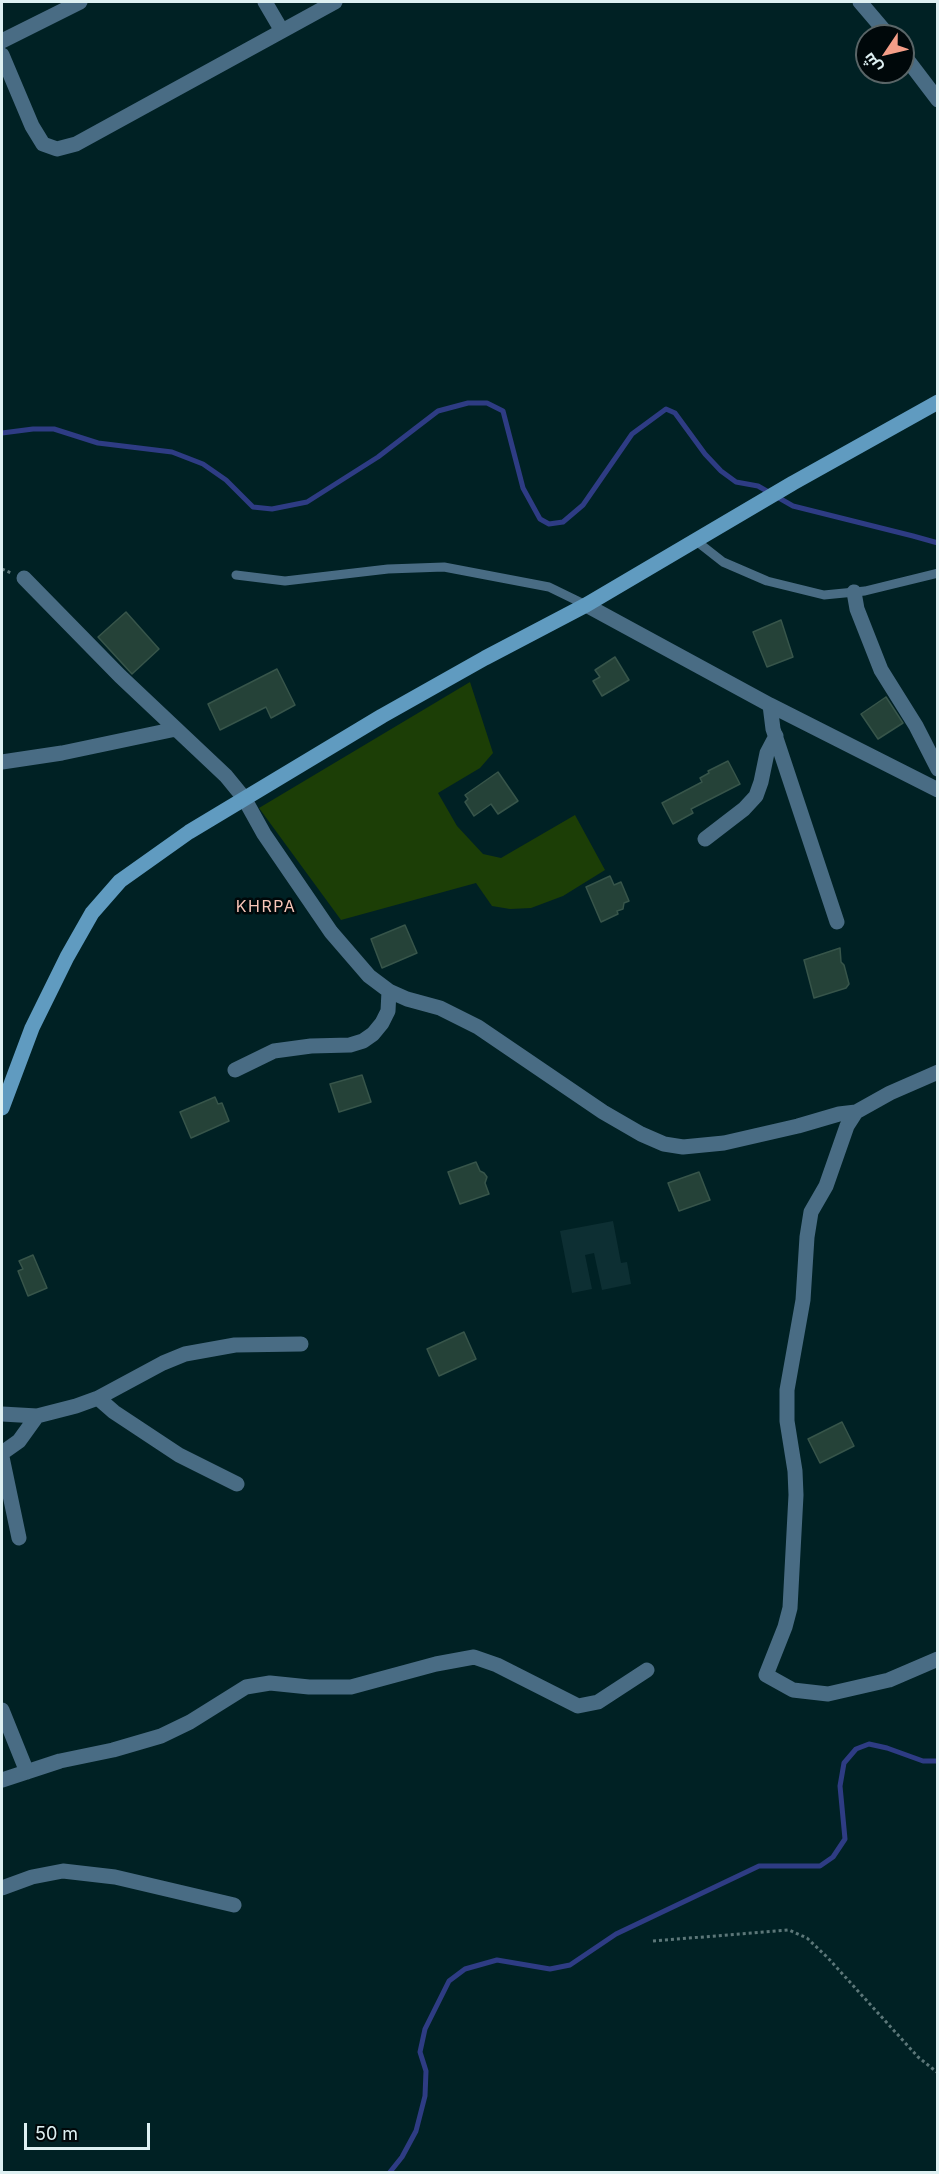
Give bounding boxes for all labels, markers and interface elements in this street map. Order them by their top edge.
north arrow [855,24,915,84]
text: ش [858,49,886,77]
district label: KHRPA [236,897,296,917]
scale bar [27,2111,153,2149]
text: 50 m [35,2123,78,2144]

